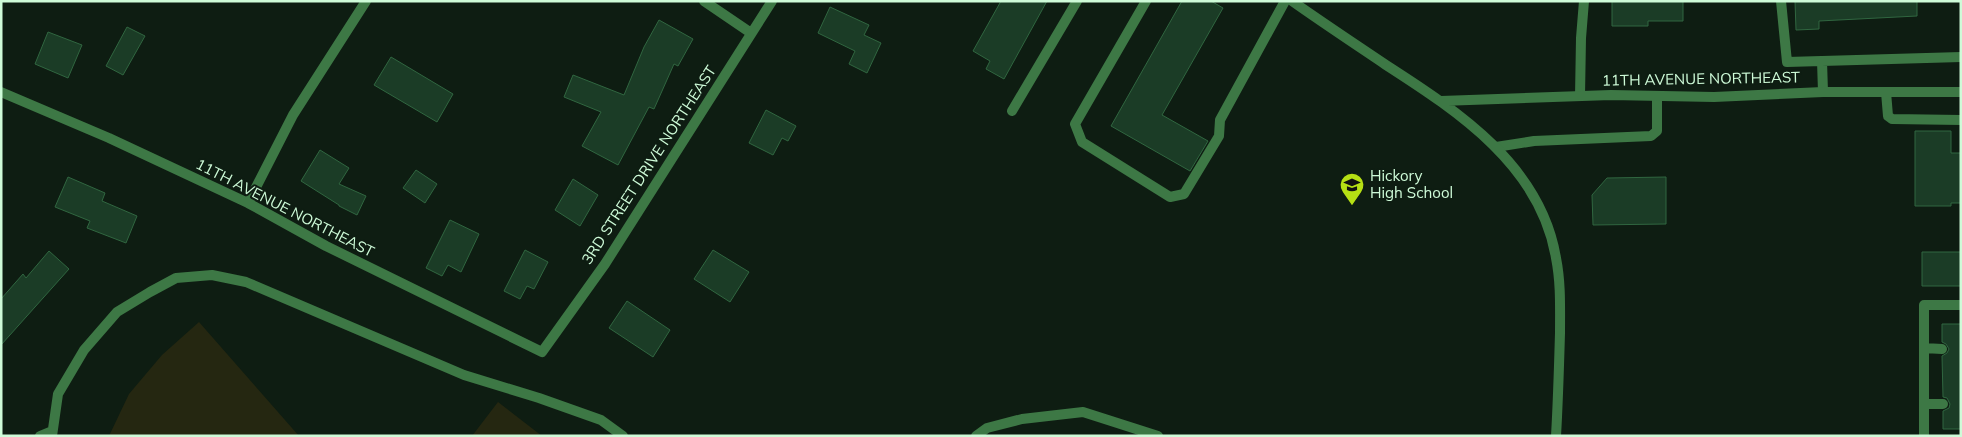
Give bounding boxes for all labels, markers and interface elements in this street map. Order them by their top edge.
street label: 3RD STREET DRIVE NORTHEAST [577,62,720,268]
street label: 11TH AVENUE NORTHEAST [1602,67,1800,90]
street label: 11TH AVENUE NORTHEAST [193,154,378,261]
place label: Hickory High School [1370,166,1453,202]
school or university icon: Hickory High School [1339,172,1365,206]

